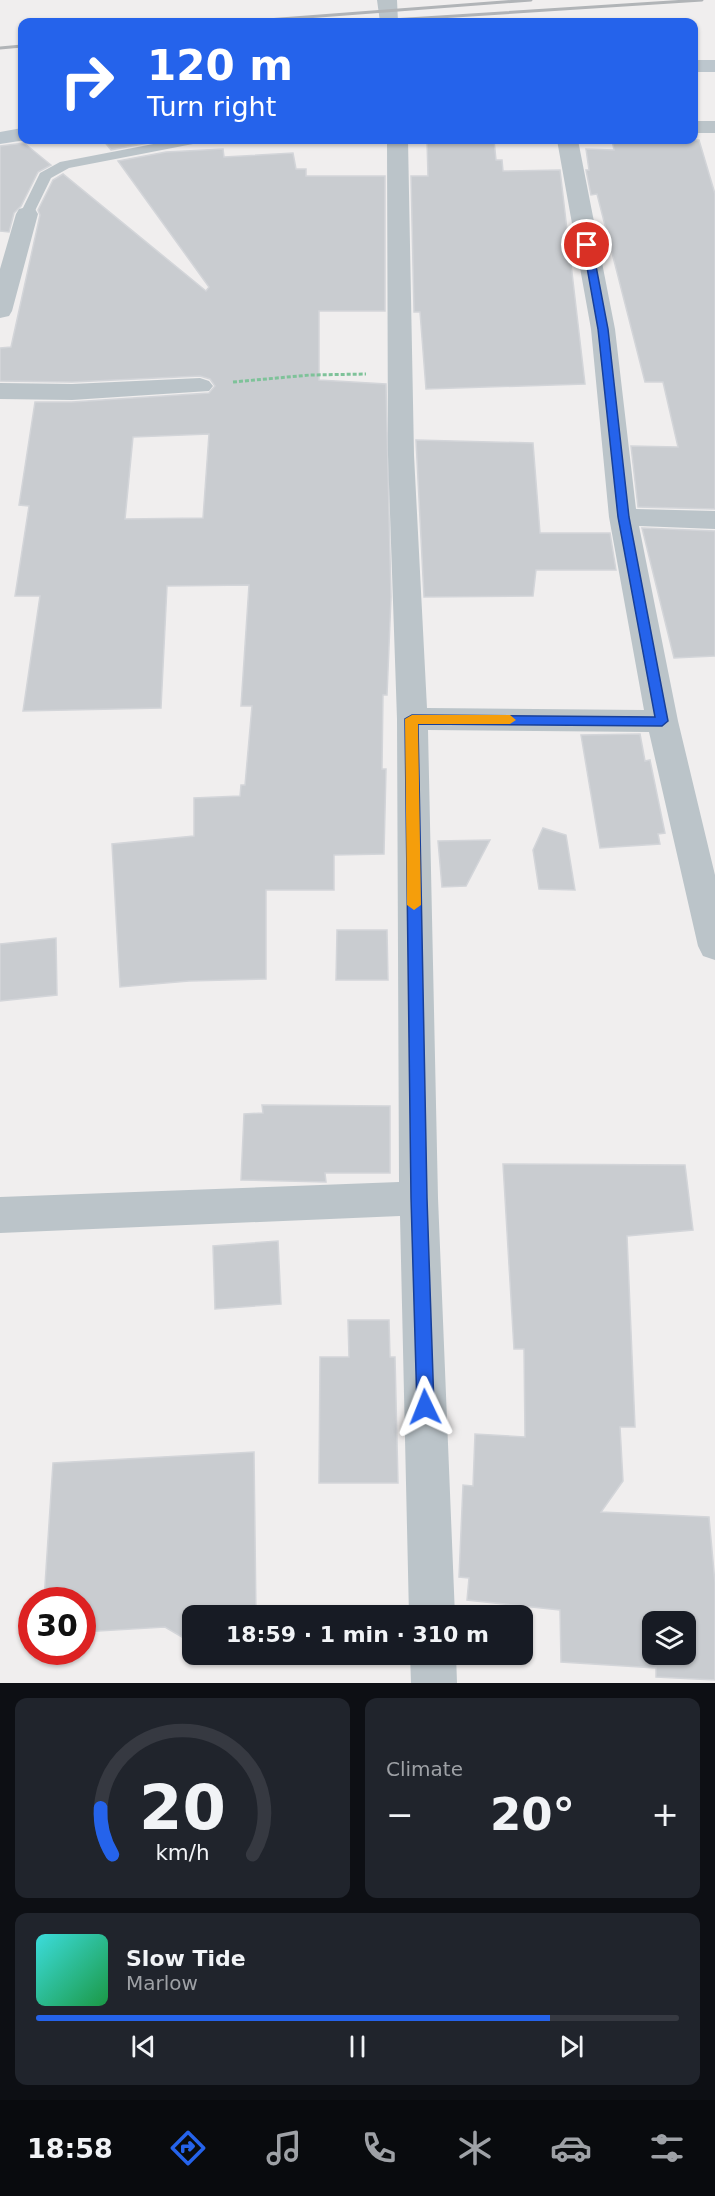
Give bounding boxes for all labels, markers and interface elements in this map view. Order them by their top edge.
text: 120 m [147,41,293,90]
icon: right [48,42,126,120]
text: Turn right [147,91,276,122]
pin [561,219,612,270]
icon: arrive [570,228,603,261]
position arrow [393,1375,457,1439]
speed limit sign: 30 [18,1587,96,1665]
map controls [642,1611,696,1665]
button: layers [642,1611,696,1665]
text: 18:59 · 1 min · 310 m [226,1622,489,1647]
text: Climate [386,1757,463,1781]
text: 20 [139,1771,226,1844]
text: 20° [490,1788,575,1841]
text: − [386,1795,414,1834]
text: + [651,1795,679,1834]
text: km/h [155,1840,210,1865]
text: Slow Tide [126,1946,246,1971]
text: Marlow [126,1971,198,1995]
icon: previous [127,2030,160,2063]
icon: pause [341,2030,374,2063]
icon: next [555,2030,588,2063]
icon: directions [167,2127,209,2169]
icon: music [263,2127,305,2169]
icon: phone [358,2127,400,2169]
icon: climate [454,2127,496,2169]
icon: car [550,2127,592,2169]
icon: filters [646,2127,688,2169]
text: 18:58 [27,2133,113,2164]

